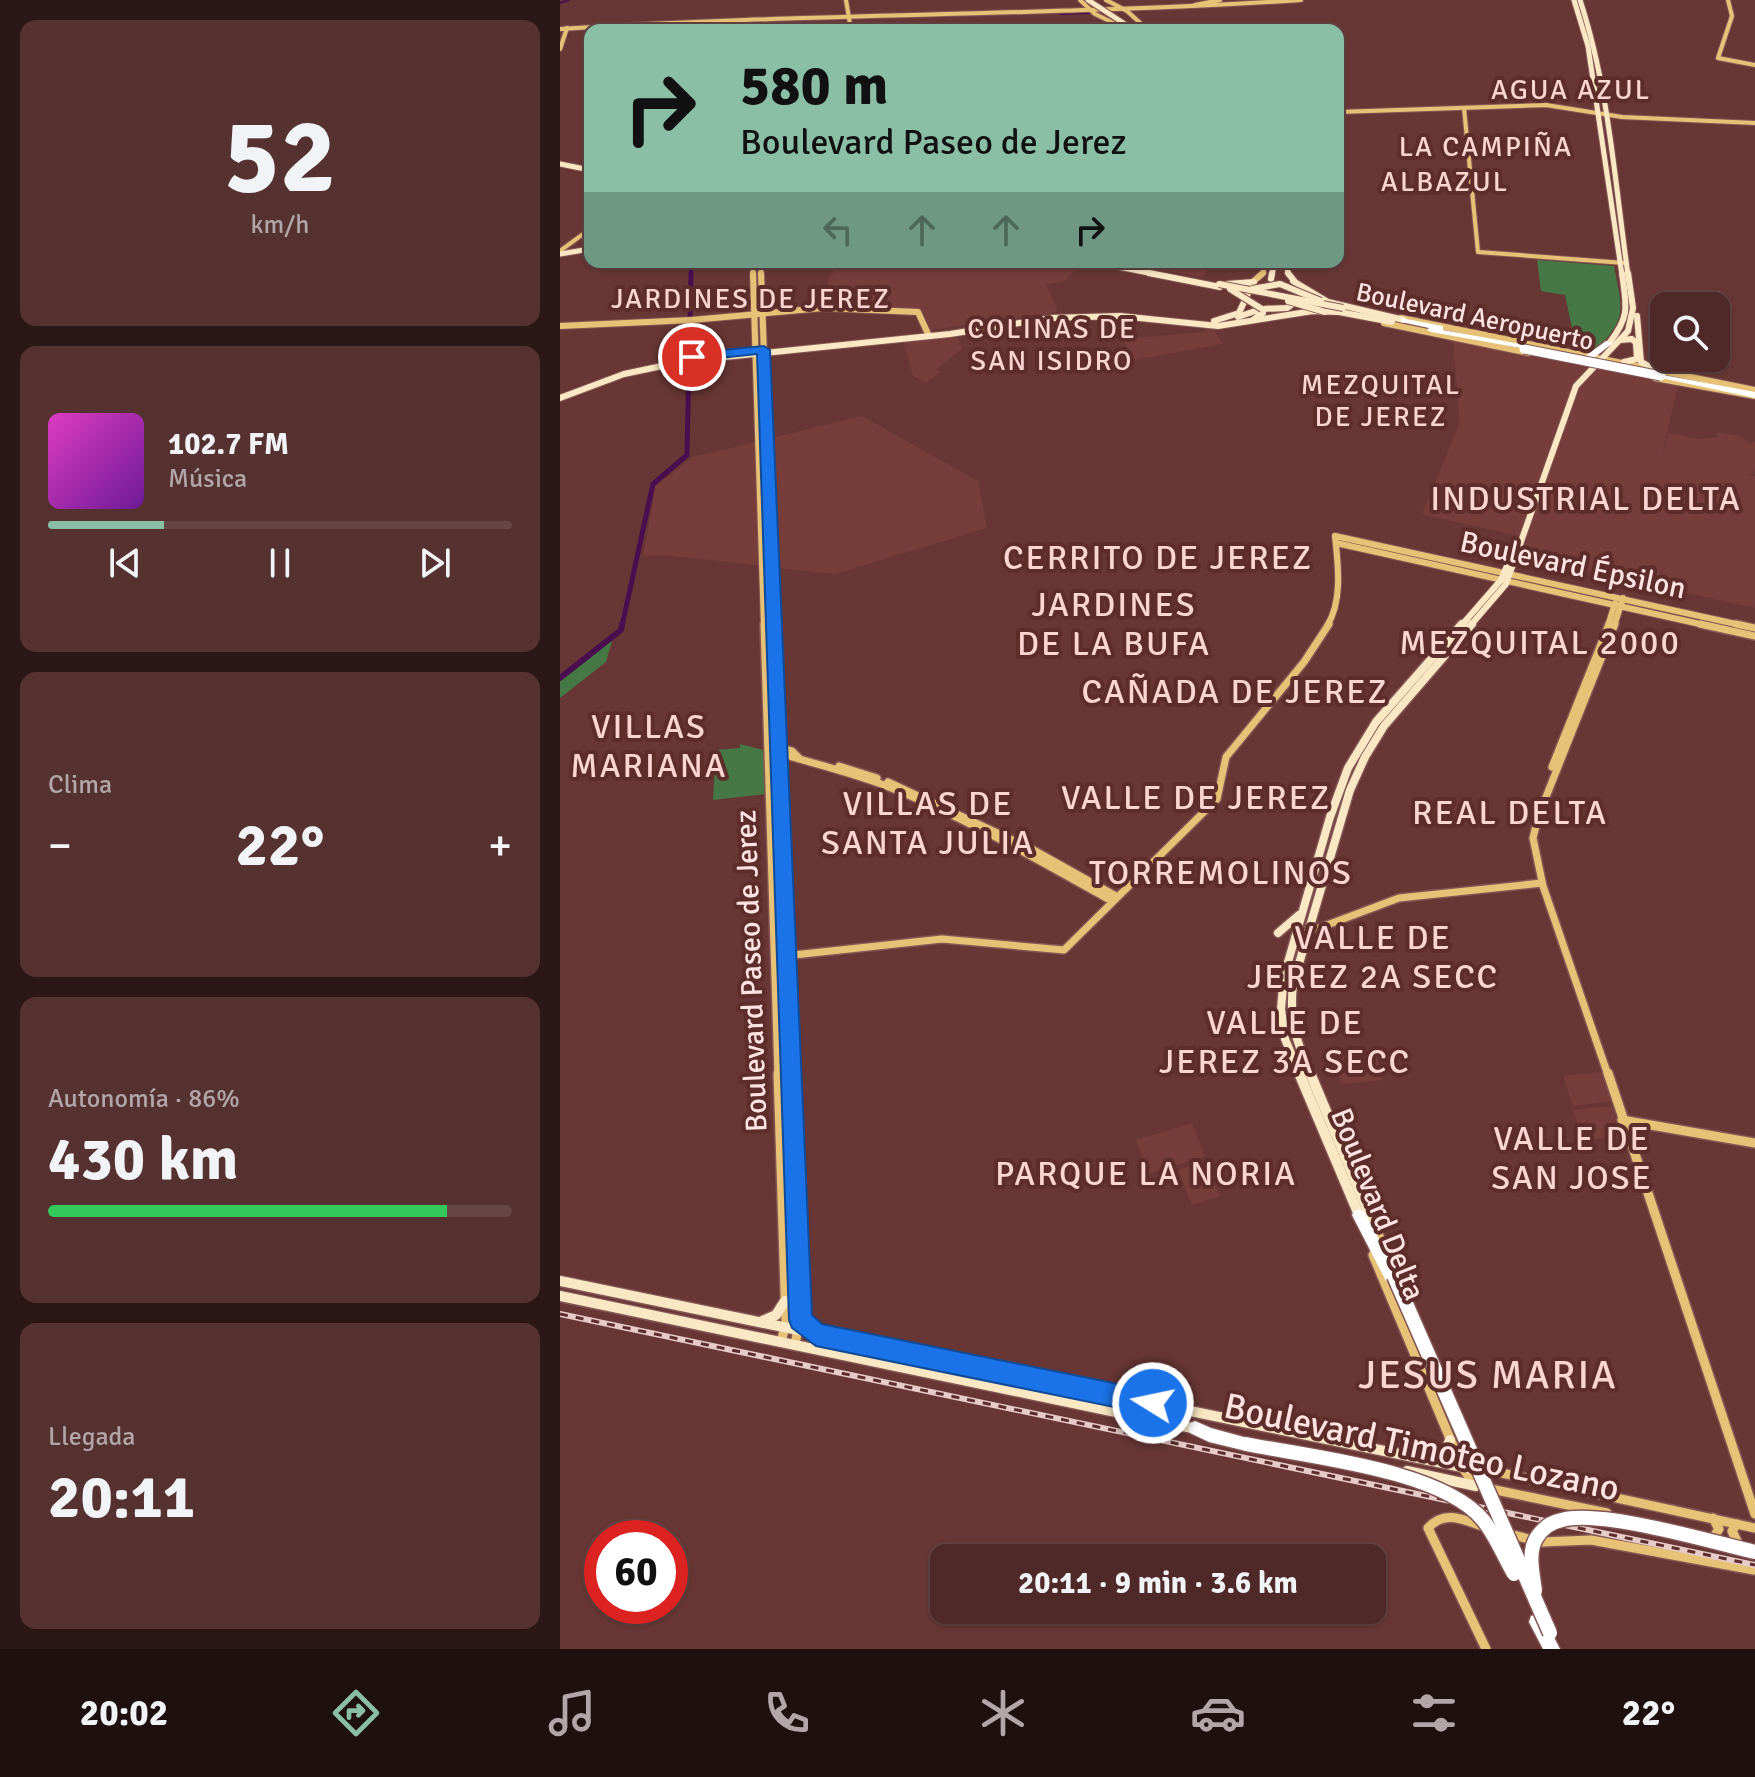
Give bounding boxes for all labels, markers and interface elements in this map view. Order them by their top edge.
text: 580 m [740,51,888,120]
icon: right [608,56,712,160]
district label: AGUA AZUL [1491,73,1651,107]
text: 52 [224,93,336,221]
text: Boulevard Paseo de Jerez [740,120,1127,165]
district label: LA CAMPIÑA [1399,130,1573,164]
district label: ALBAZUL [1381,165,1509,199]
icon: left [816,208,860,252]
icon: ahead [900,208,944,252]
icon: ahead [984,208,1028,252]
icon: right [1068,208,1112,252]
text: km/h [251,209,309,241]
street label: Boulevard Aeropuerto [1353,276,1597,358]
district label: JARDINES DE JEREZ [611,282,891,316]
map controls [1650,292,1730,372]
button: search [1650,292,1730,372]
district label: COLINAS DE SAN ISIDRO [967,312,1137,378]
pin [658,323,726,391]
icon: arrive [670,335,714,379]
district label: MEZQUITAL DE JEREZ [1301,368,1461,434]
text: 102.7 FM [168,426,289,463]
text: Música [168,463,247,495]
district label: INDUSTRIAL DELTA [1430,478,1742,520]
street label: Boulevard Épsilon [1457,523,1689,608]
district label: CERRITO DE JEREZ [1003,537,1313,579]
icon: previous [103,541,147,585]
icon: pause [258,541,302,585]
icon: next [413,541,457,585]
district label: JARDINES DE LA BUFA [1017,584,1211,665]
district label: MEZQUITAL 2000 [1399,622,1681,664]
district label: CAÑADA DE JEREZ [1081,671,1389,713]
district label: VILLAS MARIANA [570,706,728,787]
text: Clima [48,769,112,801]
district label: VALLE DE JEREZ [1061,777,1331,819]
district label: VILLAS DE SANTA JULIA [821,783,1035,864]
district label: REAL DELTA [1412,792,1608,834]
text: 22° [236,809,324,883]
street label: Boulevard Paseo de Jerez [727,809,776,1133]
text: − [48,819,72,873]
text: + [488,819,512,873]
district label: TORREMOLINOS [1089,852,1353,894]
district label: VALLE DE JEREZ 2A SECC [1247,917,1499,998]
district label: VALLE DE JEREZ 3A SECC [1159,1002,1411,1083]
text: Autonomía · 86% [48,1083,240,1115]
street label: Boulevard Delta [1322,1103,1433,1306]
district label: VALLE DE SAN JOSE [1491,1118,1653,1199]
text: 430 km [48,1123,238,1197]
district label: PARQUE LA NORIA [995,1153,1297,1195]
district label: JESUS MARIA [1358,1350,1618,1400]
position arrow [1111,1361,1195,1445]
street label: Boulevard Timoteo Lozano [1220,1384,1623,1511]
text: Llegada [48,1421,135,1453]
text: 20:11 [48,1461,195,1535]
speed limit sign: 60 [584,1520,688,1624]
text: 20:11 · 9 min · 3.6 km [1018,1565,1298,1602]
icon: directions [328,1685,384,1741]
icon: music [544,1685,600,1741]
icon: phone [759,1685,815,1741]
icon: climate [975,1685,1031,1741]
icon: car [1190,1685,1246,1741]
icon: filters [1406,1685,1462,1741]
text: 20:02 [80,1691,168,1736]
text: 22° [1622,1691,1675,1736]

